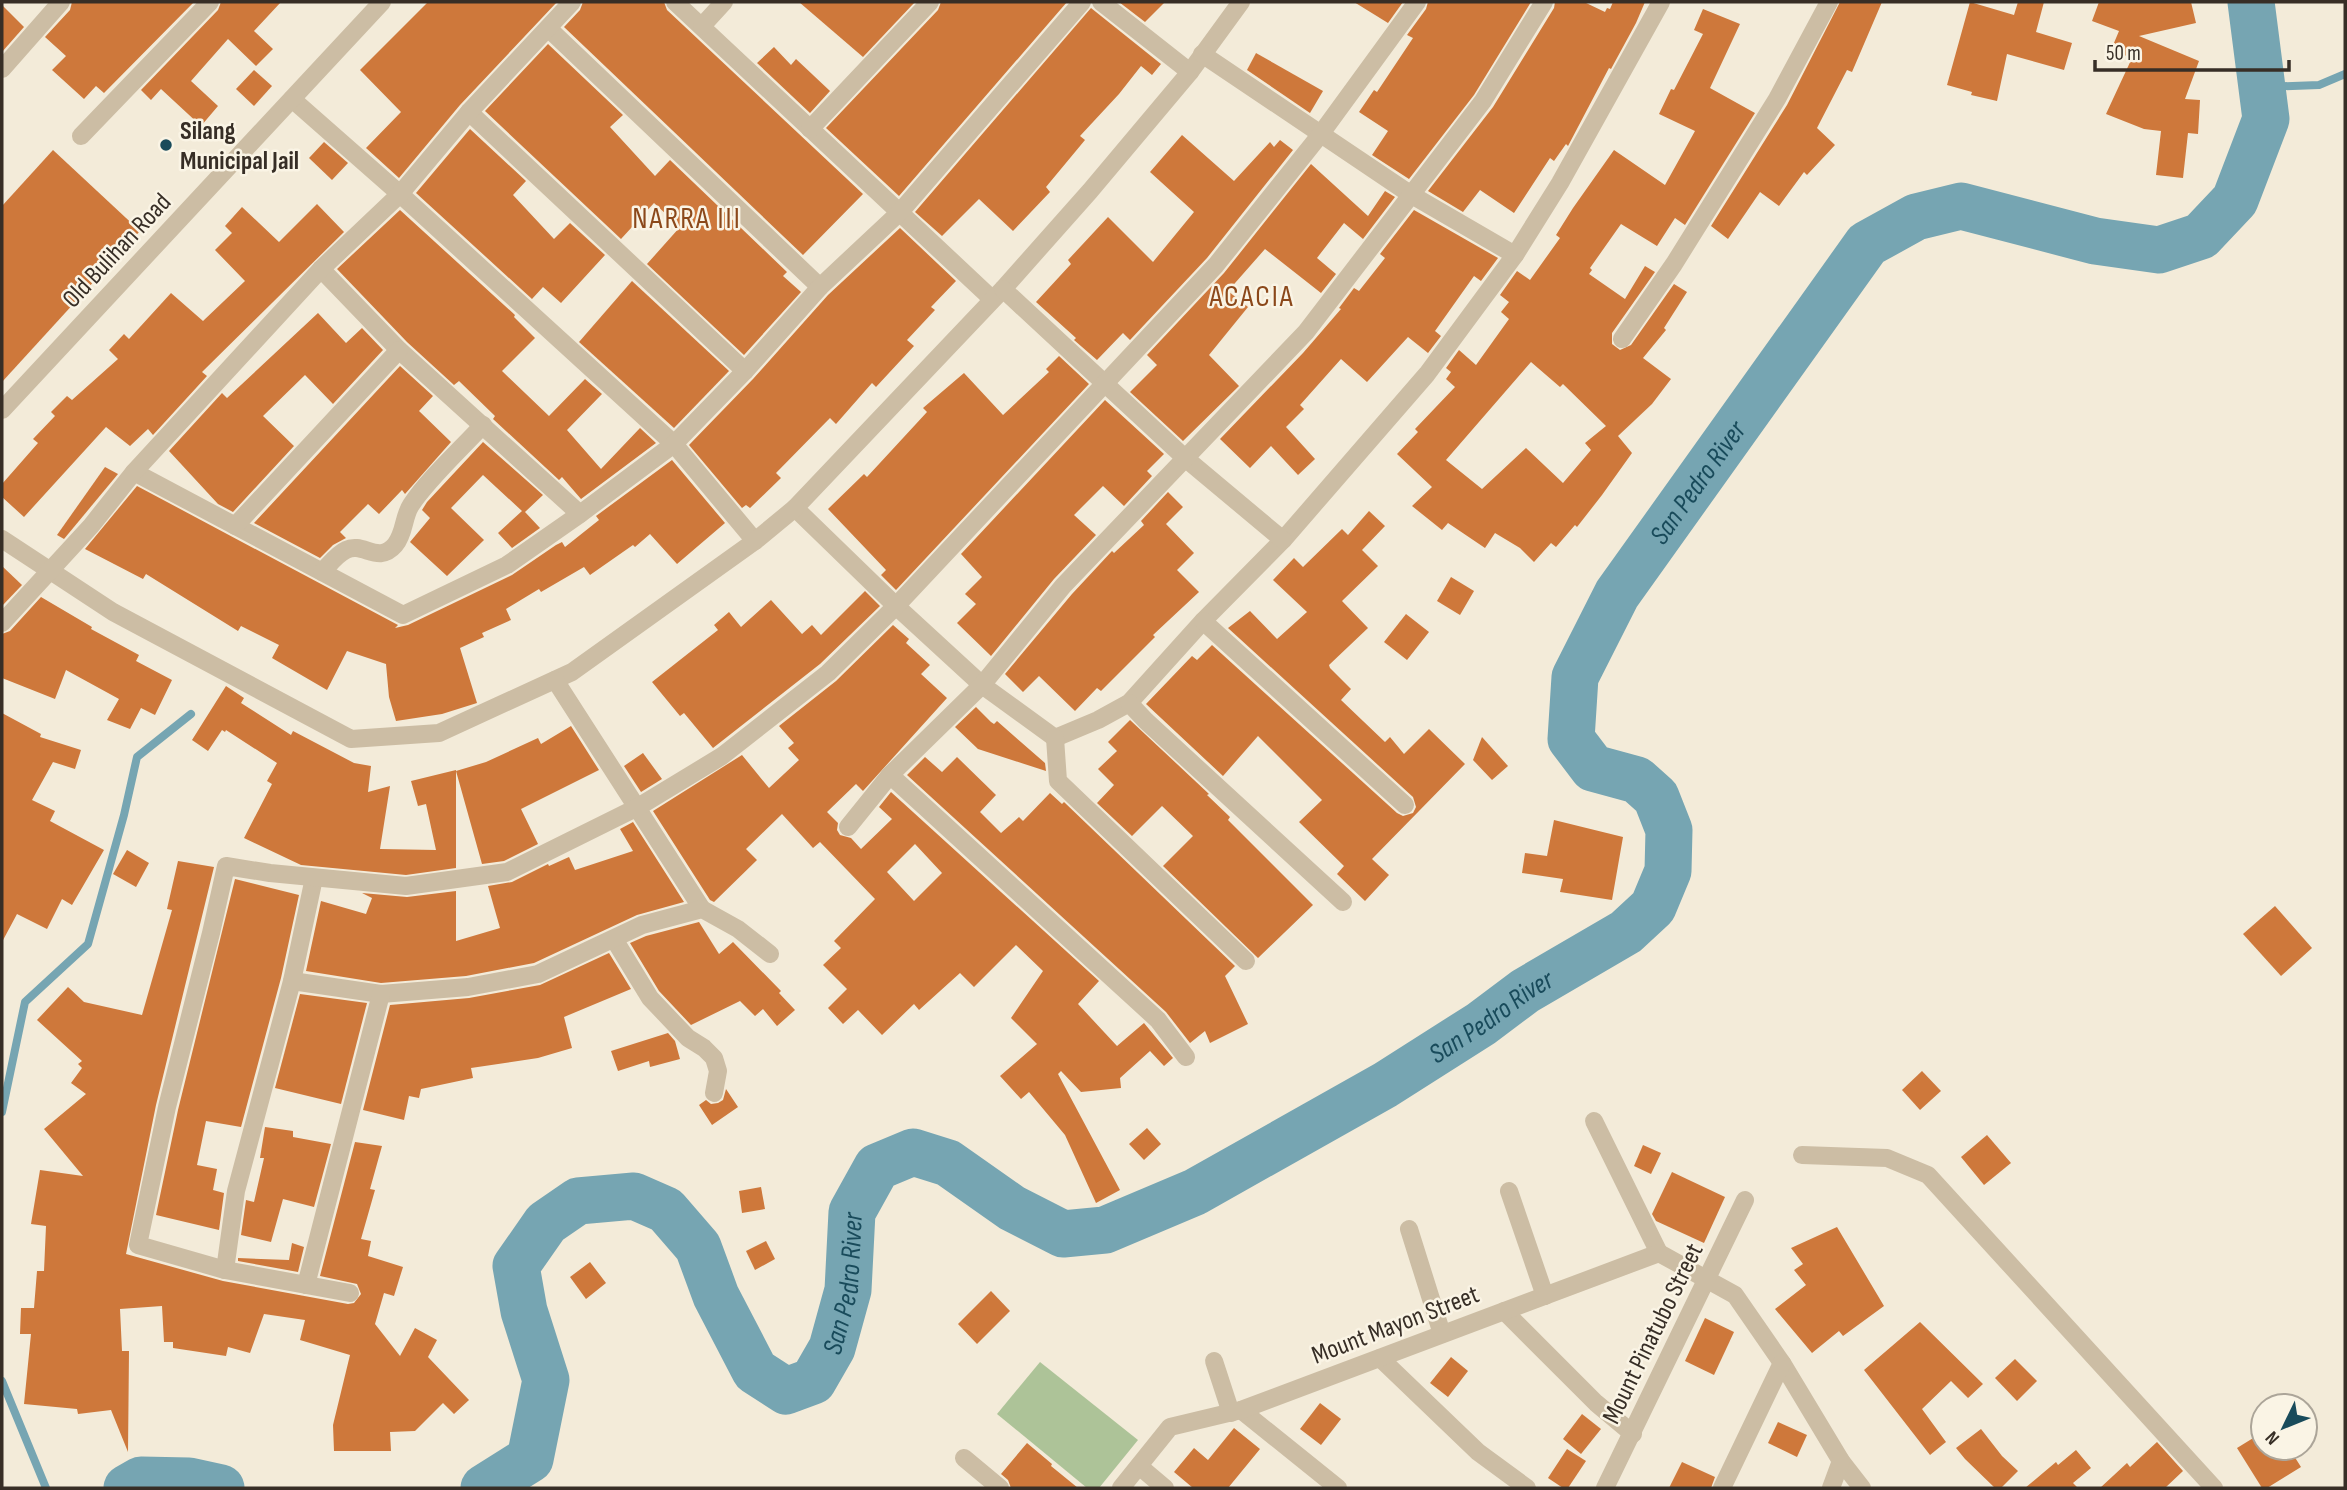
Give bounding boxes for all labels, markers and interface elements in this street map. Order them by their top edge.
scale bar [2095,28,2289,72]
text: 50 m [2106,41,2141,66]
place label: Silang Municipal Jail [180,116,299,177]
marker: Silang Municipal Jail [158,137,174,153]
street label: Old Bulihan Road [56,187,178,315]
district label: NARRA III [632,201,742,237]
district label: ACACIA [1208,279,1295,315]
water label: San Pedro River [1643,414,1754,551]
water label: San Pedro River [1423,963,1560,1071]
water label: San Pedro River [816,1211,870,1358]
street label: Mount Pinatubo Street [1596,1238,1710,1429]
street label: Mount Mayon Street [1308,1279,1484,1371]
north arrow [2249,1392,2319,1462]
text: N [2261,1426,2285,1449]

